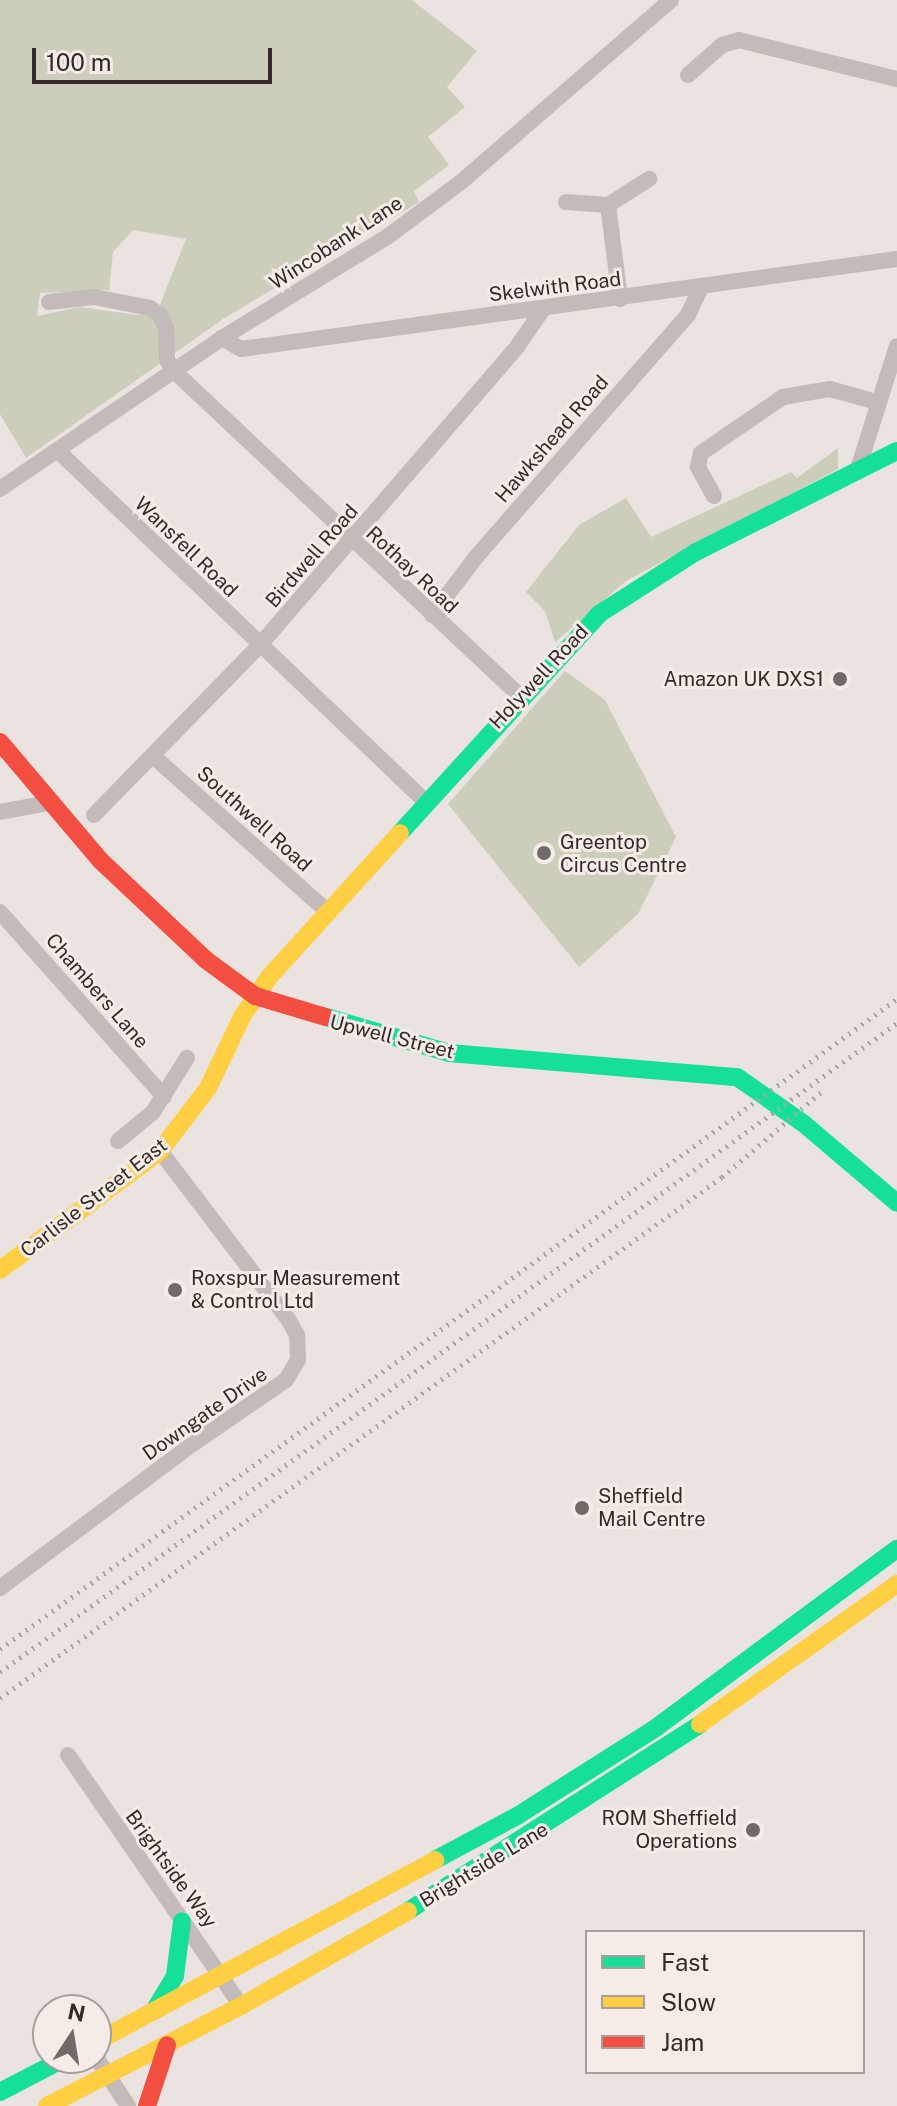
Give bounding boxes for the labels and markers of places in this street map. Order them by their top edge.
place label: Amazon UK DXS1 [664,667,824,691]
marker: Amazon UK DXS1 [831,670,849,688]
place label: Greentop Circus Centre [560,830,687,877]
marker: Greentop Circus Centre [535,844,553,862]
place label: Roxspur Measurement & Control Ltd [191,1266,400,1313]
marker: Roxspur Measurement & Control Ltd [166,1281,184,1299]
place label: Sheffield Mail Centre [598,1484,706,1531]
marker: Sheffield Mail Centre [573,1499,591,1517]
place label: ROM Sheffield Operations [602,1806,737,1853]
marker: ROM Sheffield Operations [744,1821,762,1839]

